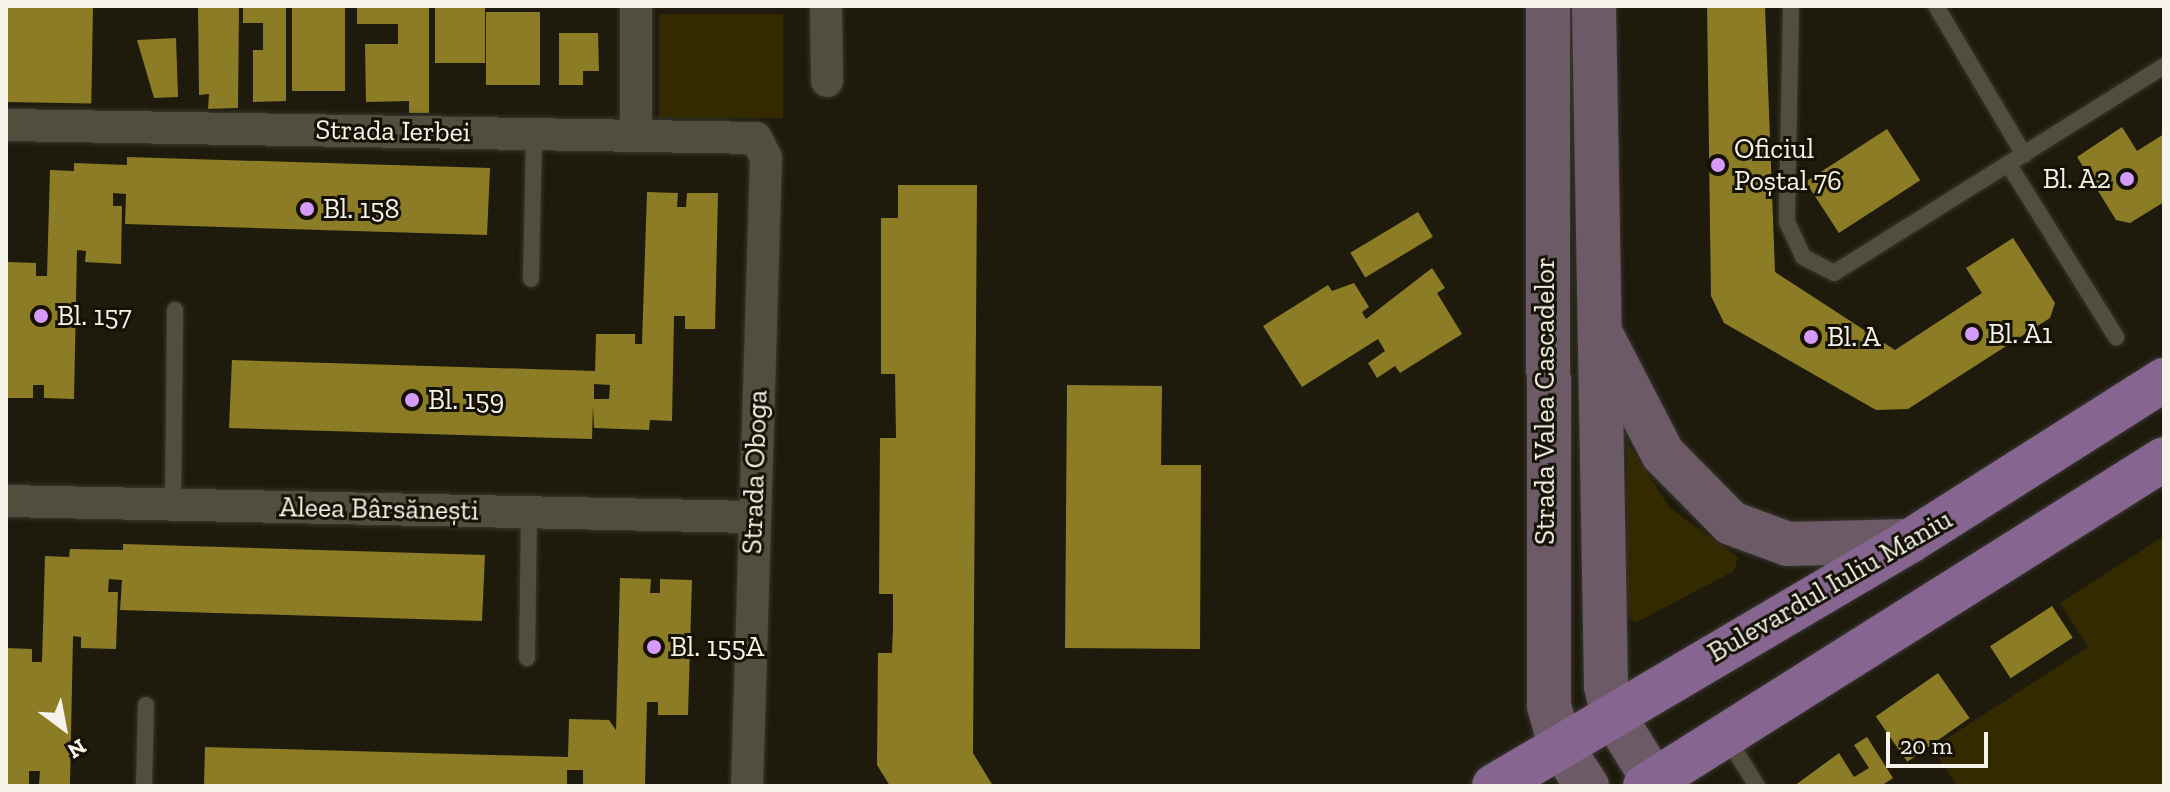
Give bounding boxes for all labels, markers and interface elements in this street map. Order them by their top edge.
street label: Strada Ierbei [315,113,471,149]
place label: Oficiul Poștal 76 [1734,132,1842,198]
marker: Oficiul Poștal 76 [1709,156,1727,174]
place label: Bl. A2 [2042,162,2111,196]
marker: Bl. A2 [2118,170,2136,188]
place label: Bl. 158 [323,192,400,226]
marker: Bl. 158 [298,200,316,218]
street label: Strada Valea Cascadelor [1528,257,1562,545]
place label: Bl. 157 [57,299,132,333]
marker: Bl. 157 [32,307,50,325]
place label: Bl. A1 [1988,317,2053,351]
place label: Bl. A [1827,320,1882,354]
marker: Bl. A1 [1963,325,1981,343]
marker: Bl. A [1802,328,1820,346]
place label: Bl. 159 [428,383,504,417]
street label: Strada Oboga [735,389,775,555]
marker: Bl. 159 [403,391,421,409]
street label: Aleea Bârsănești [279,490,479,528]
street label: Bulevardul Iuliu Maniu [1702,502,1958,670]
place label: Bl. 155A [670,630,764,664]
marker: Bl. 155A [645,638,663,656]
north arrow [24,688,104,768]
scale bar [1890,716,1992,766]
text: 20 m [1900,731,1952,760]
text: N [63,733,91,765]

